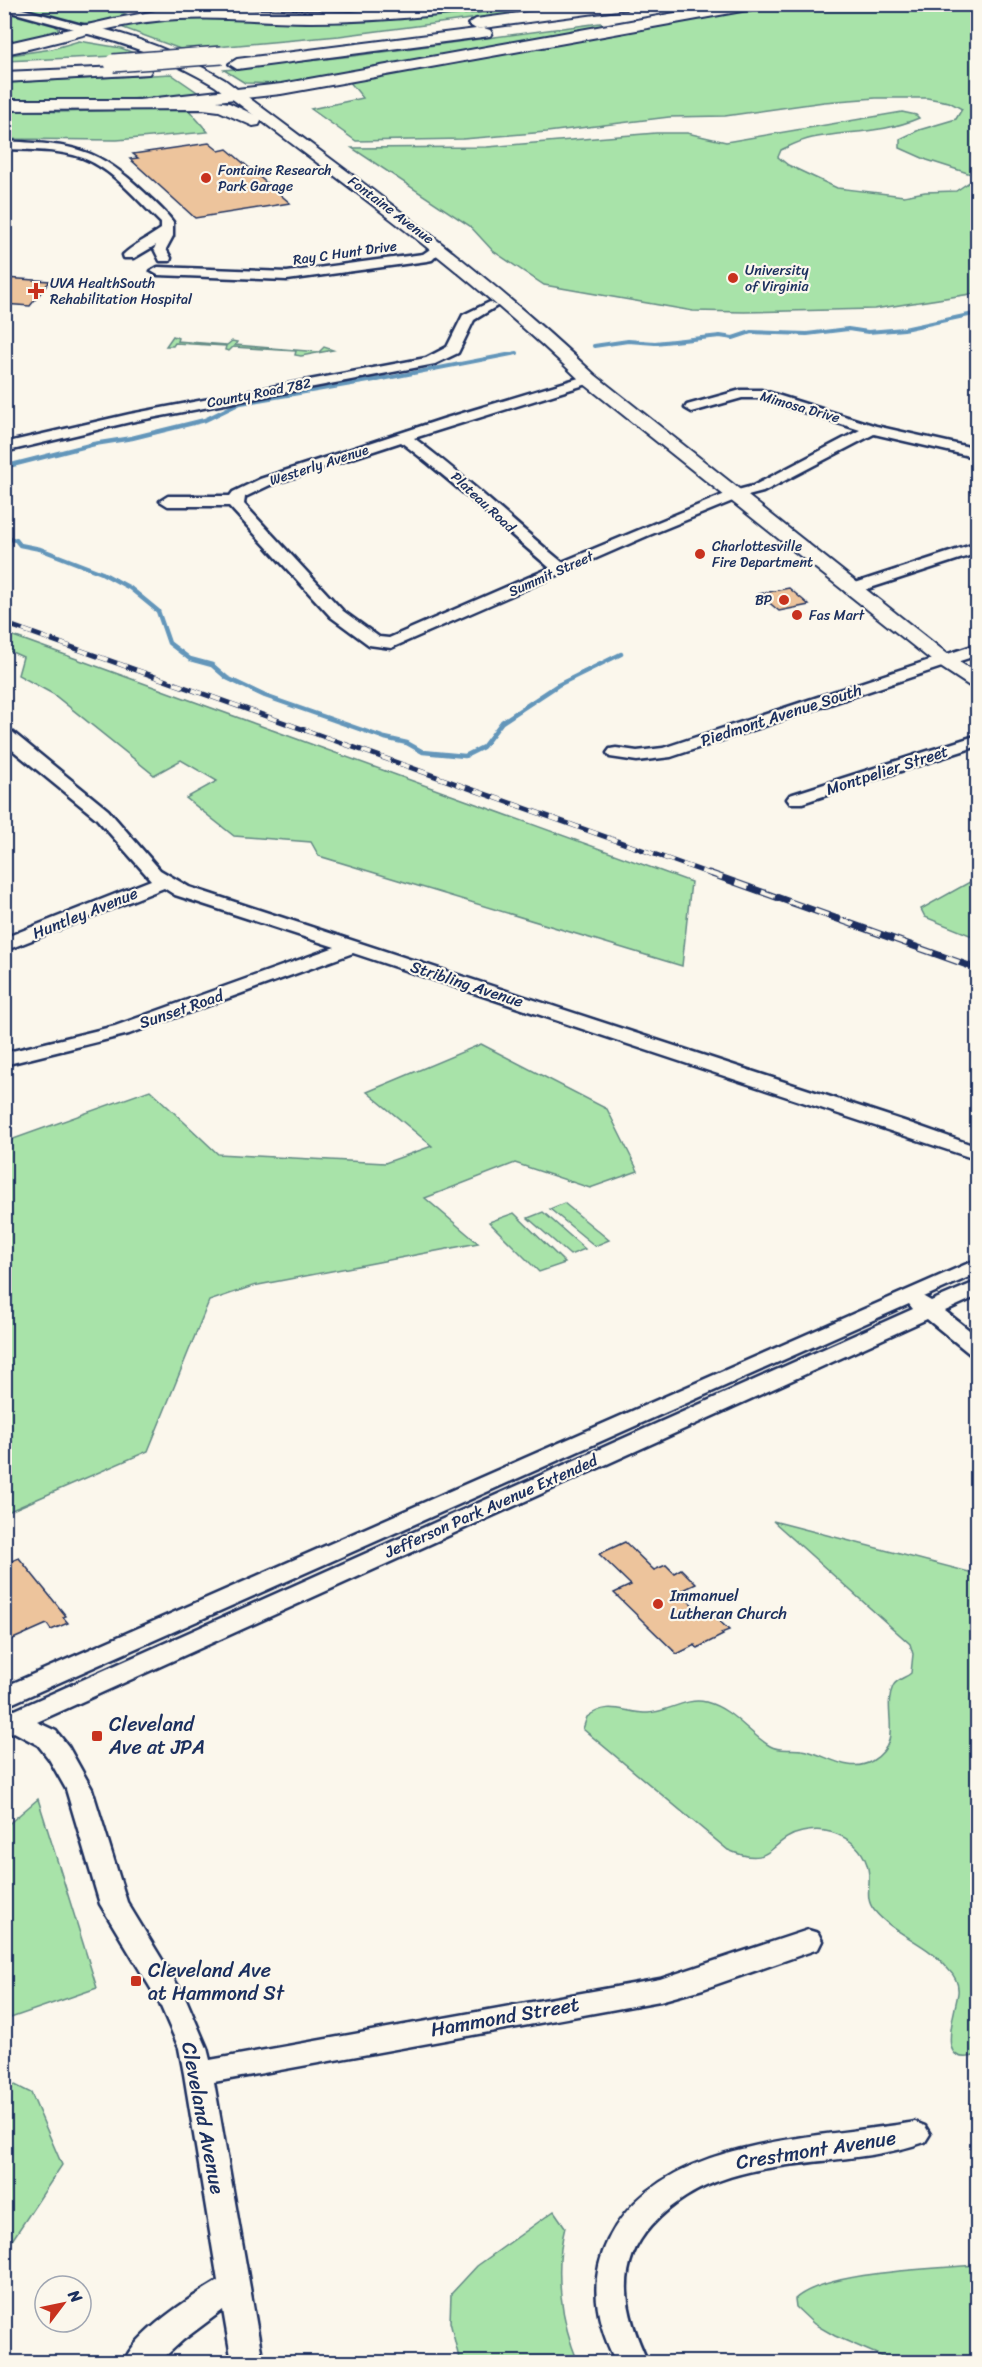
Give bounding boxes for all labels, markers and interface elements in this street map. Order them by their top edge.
place label: Fontaine Research Park Garage [218,158,332,199]
street label: Fontaine Avenue [342,169,440,251]
marker: Fontaine Research Park Garage [199,171,213,185]
street label: Ray C Hunt Drive [291,233,399,273]
place label: University of Virginia [745,258,810,299]
place label: UVA HealthSouth Rehabilitation Hospital [50,271,193,312]
marker: University of Virginia [726,271,740,285]
marker: UVA HealthSouth Rehabilitation Hospital [27,282,45,300]
street label: County Road 782 [205,371,313,415]
street label: Mimosa Drive [757,384,843,430]
street label: Westerly Avenue [266,437,372,493]
street label: Plateau Road [445,465,522,540]
place label: Charlottesville Fire Department [712,534,813,575]
street label: Summit Street [504,543,599,604]
marker: Charlottesville Fire Department [693,547,707,561]
place label: BP [755,588,773,613]
marker: BP [777,593,791,607]
place label: Fas Mart [809,603,865,628]
marker: Fas Mart [790,608,804,622]
street label: Piedmont Avenue South [697,675,865,755]
street label: Montpelier Street [822,737,952,803]
street label: Huntley Avenue [28,879,142,947]
street label: Stribling Avenue [407,952,527,1016]
street label: Sunset Road [135,981,229,1037]
street label: Jefferson Park Avenue Extended [379,1445,604,1567]
place label: Immanuel Lutheran Church [669,1581,787,1628]
marker: Immanuel Lutheran Church [651,1597,665,1611]
place label: Cleveland Ave at JPA [108,1707,205,1765]
marker: Cleveland Ave at JPA [90,1729,104,1743]
place label: Cleveland Ave at Hammond St [148,1953,285,2011]
marker: Cleveland Ave at Hammond St [129,1974,143,1988]
street label: Hammond Street [428,1987,582,2047]
street label: Cleveland Avenue [171,2039,235,2197]
street label: Crestmont Avenue [733,2120,899,2180]
north arrow [33,2274,93,2334]
text: N [60,2283,91,2309]

